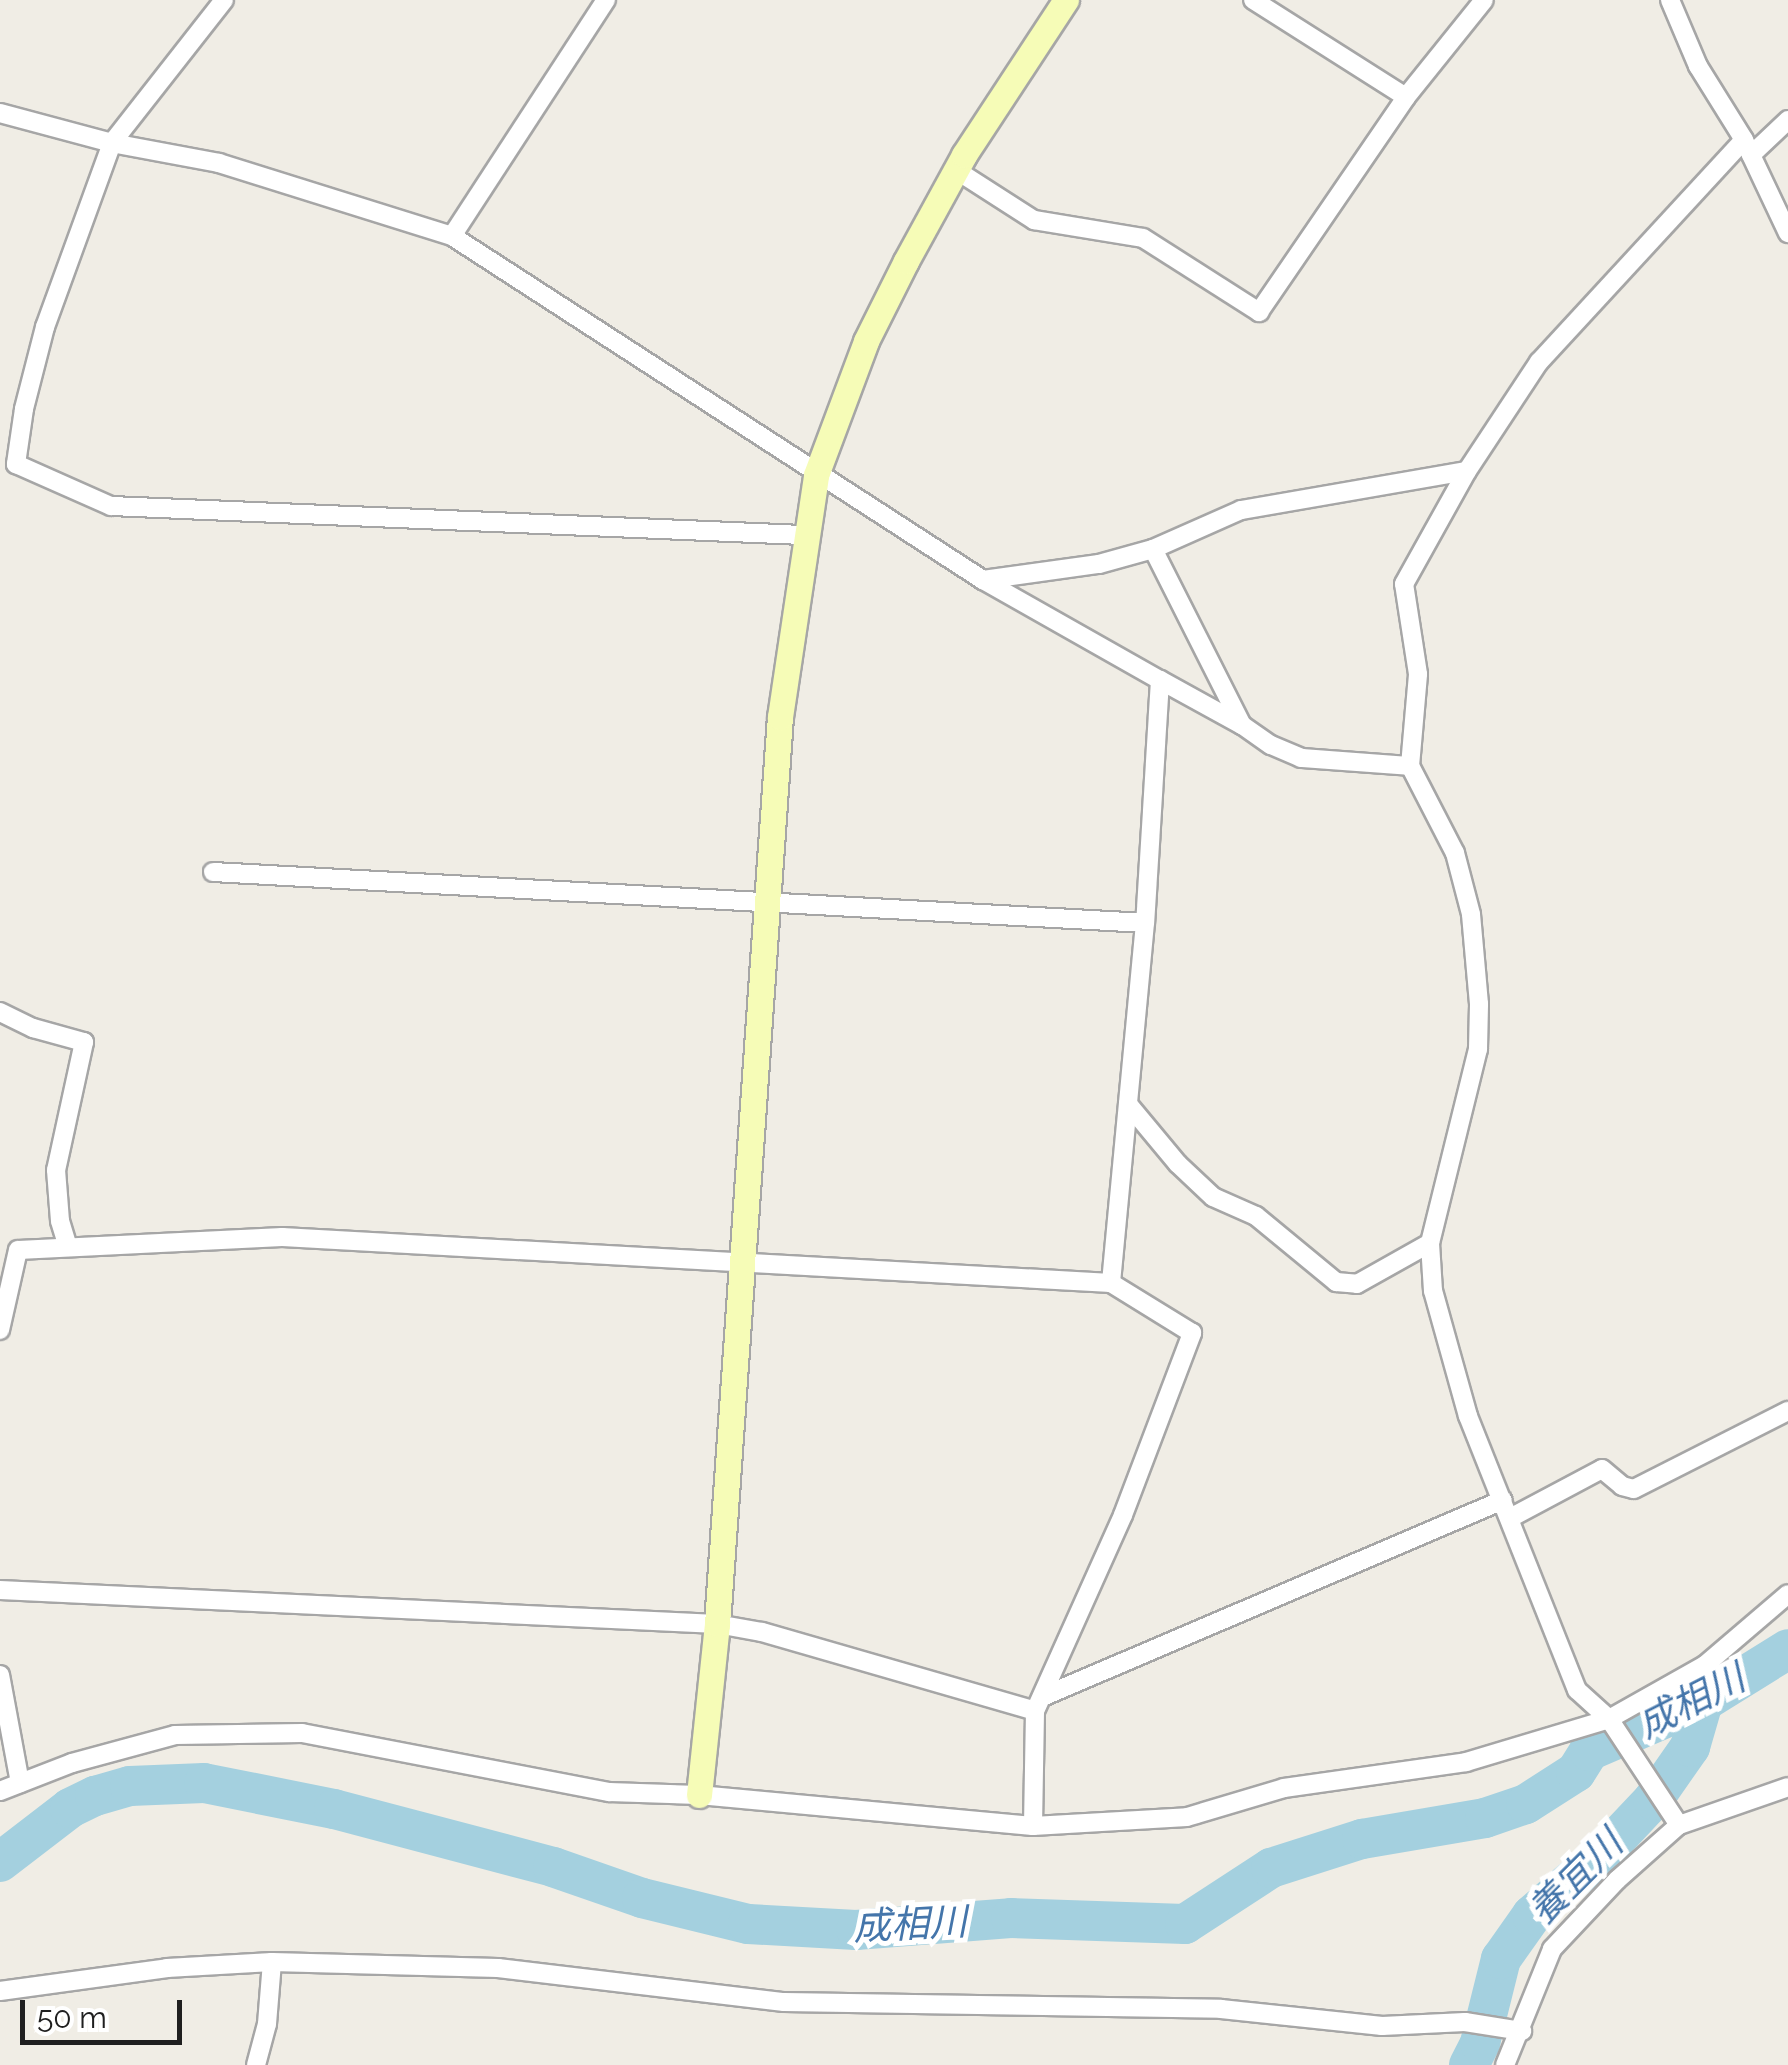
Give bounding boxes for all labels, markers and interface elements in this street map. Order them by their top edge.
water label: 成相川 [1630,1655,1752,1747]
water label: 養宜川 [1519,1821,1631,1933]
water label: 成相川 [852,1898,968,1950]
scale bar [25,1980,188,2042]
text: 50 m [37,2000,107,2035]

